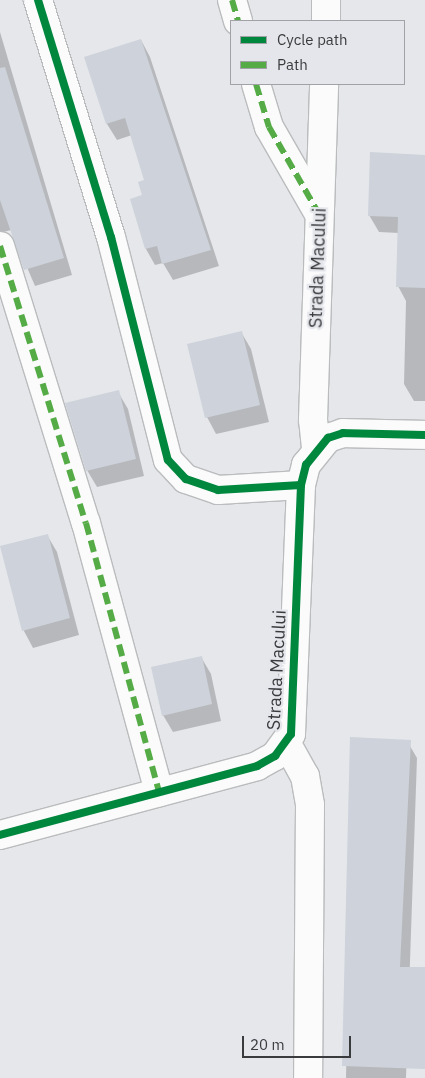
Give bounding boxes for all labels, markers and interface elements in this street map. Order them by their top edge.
legend [230,20,405,85]
text: Cycle path [277,30,348,49]
text: Path [277,55,308,74]
street label: Strada Macului [305,207,331,329]
street label: Strada Macului [263,609,291,731]
scale bar [245,1026,354,1058]
text: 20 m [250,1035,285,1054]

